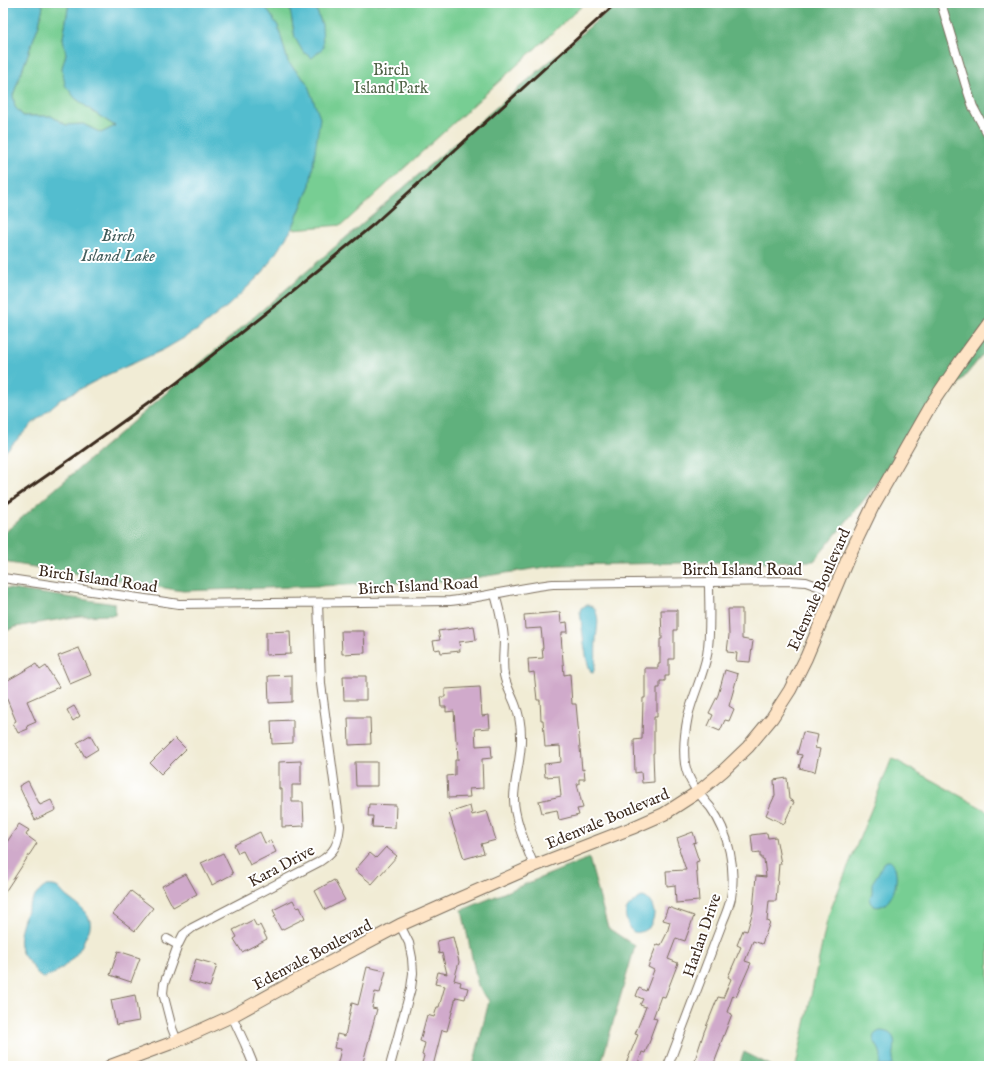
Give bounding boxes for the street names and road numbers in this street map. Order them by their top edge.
street label: Edenvale Boulevard [784,525,856,654]
street label: Birch Island Road [682,561,803,581]
street label: Birch Island Road [37,562,159,598]
street label: Birch Island Road [358,574,479,600]
street label: Edenvale Boulevard [543,785,673,855]
street label: Kara Drive [245,841,318,893]
street label: Harlan Drive [679,891,727,980]
street label: Edenvale Boulevard [250,916,376,996]

